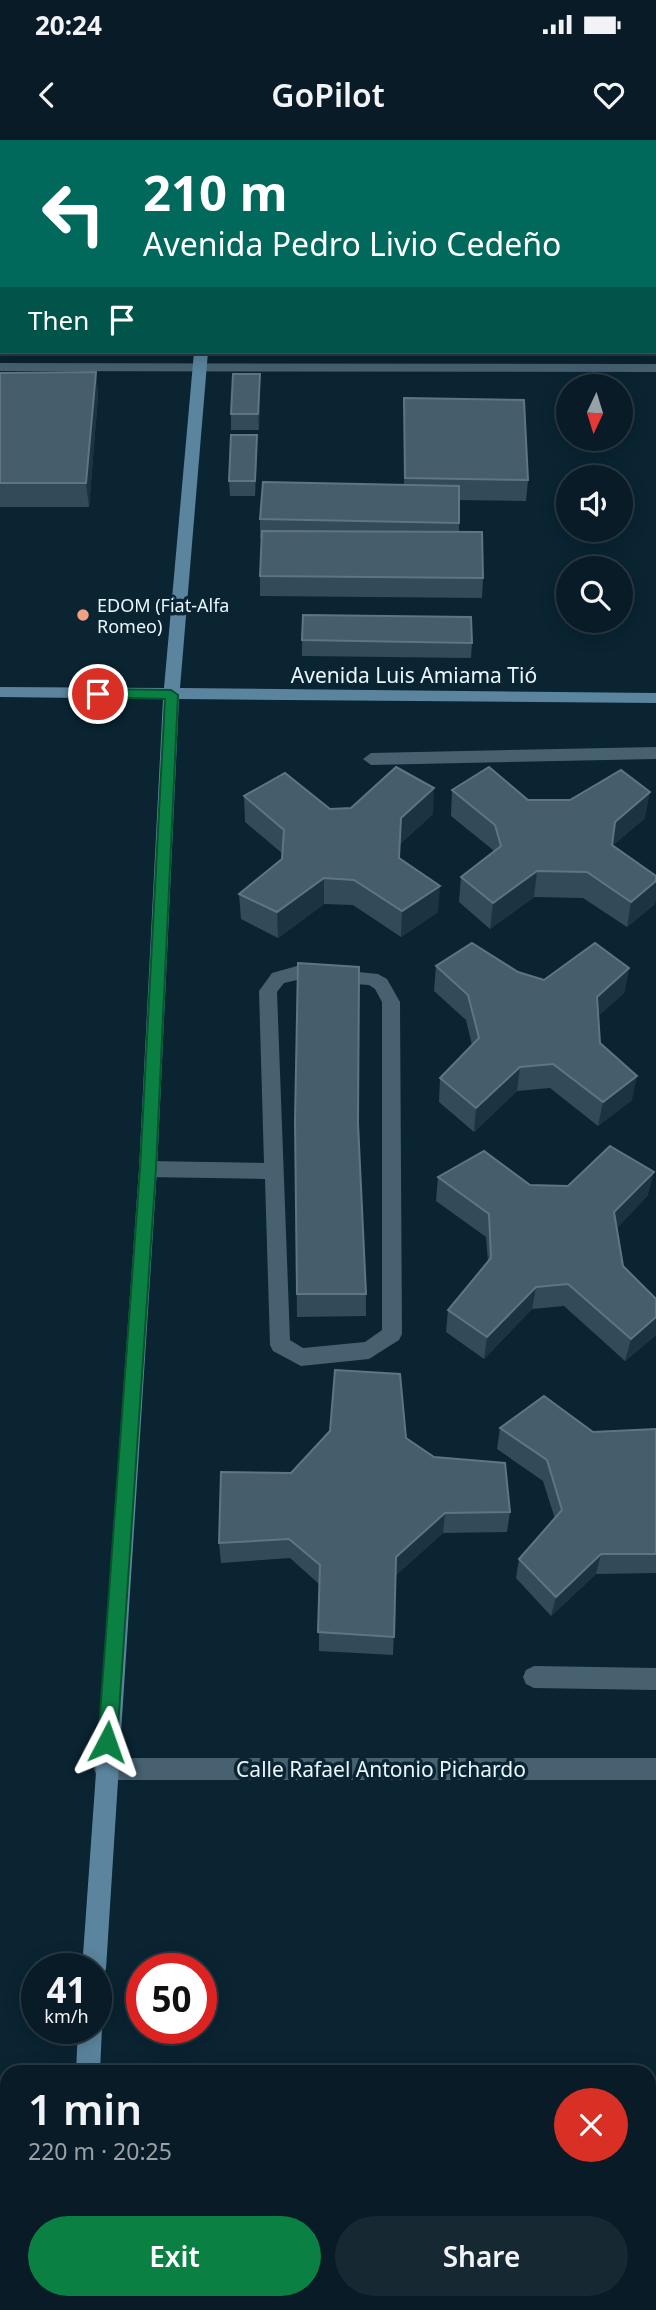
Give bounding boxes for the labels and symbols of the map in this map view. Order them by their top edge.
north arrow [556,374,634,452]
place label: EDOM (Fiat-Alfa Romeo) [97,593,229,638]
marker: EDOM (Fiat-Alfa Romeo) [75,607,91,623]
street label: Avenida Luis Amiama Tió [291,661,537,689]
pin [68,664,128,724]
position arrow [70,1705,144,1779]
street label: Calle Rafael Antonio Pichardo [236,1755,526,1783]
speed limit sign: 50 [126,1953,217,2044]

